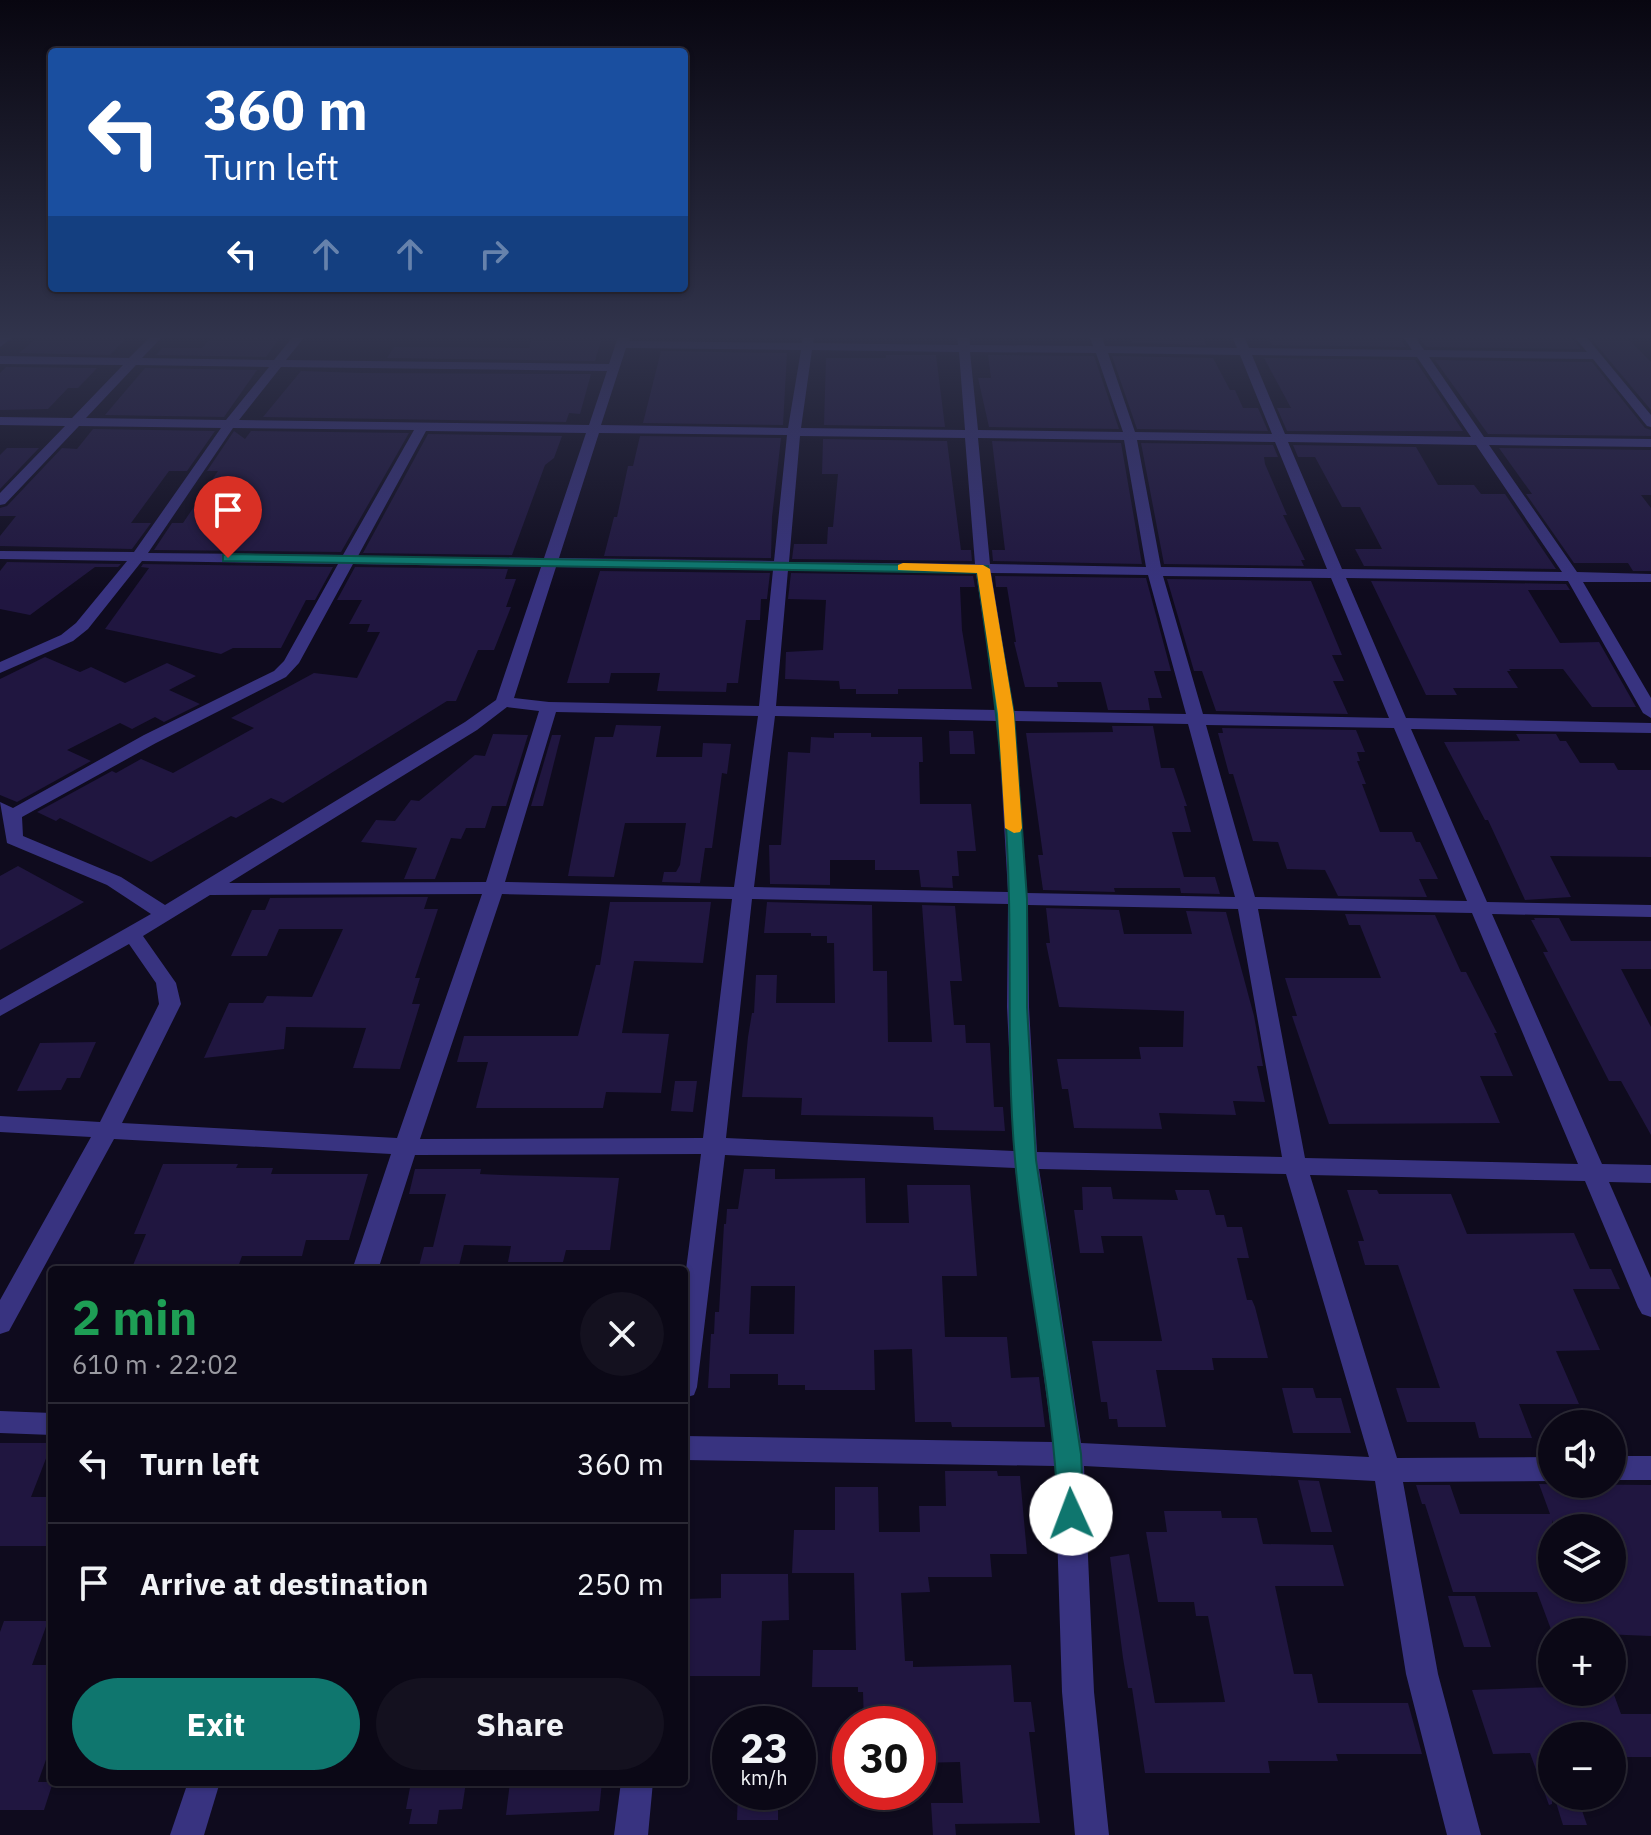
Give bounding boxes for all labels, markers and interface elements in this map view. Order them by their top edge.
text: 360 m [204,73,368,145]
icon: left [72,80,176,184]
text: Turn left [204,143,339,190]
icon: left [220,232,264,276]
icon: ahead [304,232,348,276]
icon: ahead [388,232,432,276]
icon: right [472,232,516,276]
pin [194,476,262,558]
icon: arrive [206,488,250,532]
text: 2 min [72,1286,197,1348]
button: close [580,1292,664,1376]
text: 610 m · 22:02 [72,1347,238,1381]
map controls [1538,1410,1626,1810]
button: sound [1538,1410,1626,1498]
icon: left [72,1441,116,1485]
text: Turn left [140,1444,259,1483]
text: 360 m [577,1444,664,1483]
position arrow [1029,1472,1113,1556]
button: layers [1538,1514,1626,1602]
icon: arrive [72,1561,116,1605]
text: Arrive at destination [140,1564,428,1603]
text: 250 m [577,1564,664,1603]
button: + [1538,1618,1626,1706]
button: Exit [72,1678,360,1770]
button: Share [376,1678,664,1770]
speed limit sign: 30 [832,1706,936,1810]
text: 23 [740,1722,788,1774]
button: − [1538,1722,1626,1810]
text: km/h [740,1764,788,1791]

